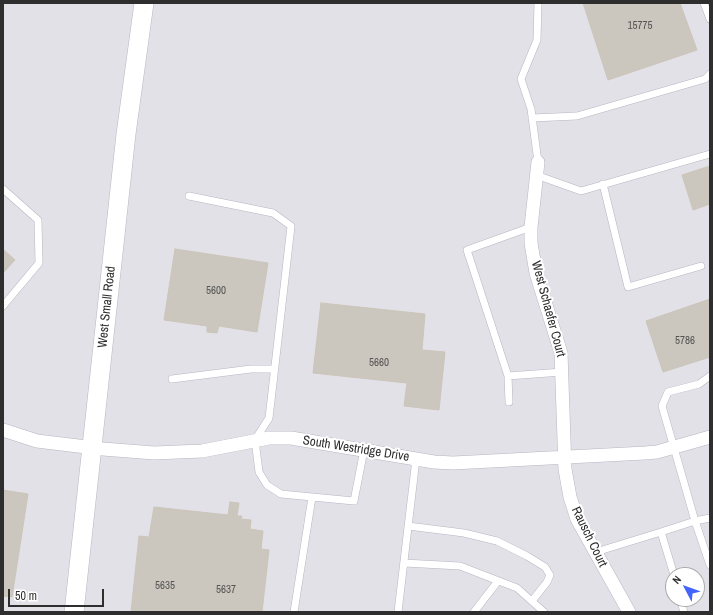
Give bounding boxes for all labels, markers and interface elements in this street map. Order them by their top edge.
house number: 15775 [627,19,653,33]
street label: West Schaefer Court [528,259,568,359]
street label: West Small Road [95,265,119,349]
house number: 5600 [206,284,226,298]
house number: 5786 [675,334,695,348]
house number: 5660 [369,356,389,370]
street label: South Westridge Drive [302,433,410,465]
street label: Rausch Court [568,504,610,570]
north arrow [665,567,705,607]
text: N [669,573,684,587]
house number: 5635 [155,579,175,593]
scale bar [10,581,106,607]
house number: 5637 [216,583,236,597]
text: 50 m [15,588,37,604]

